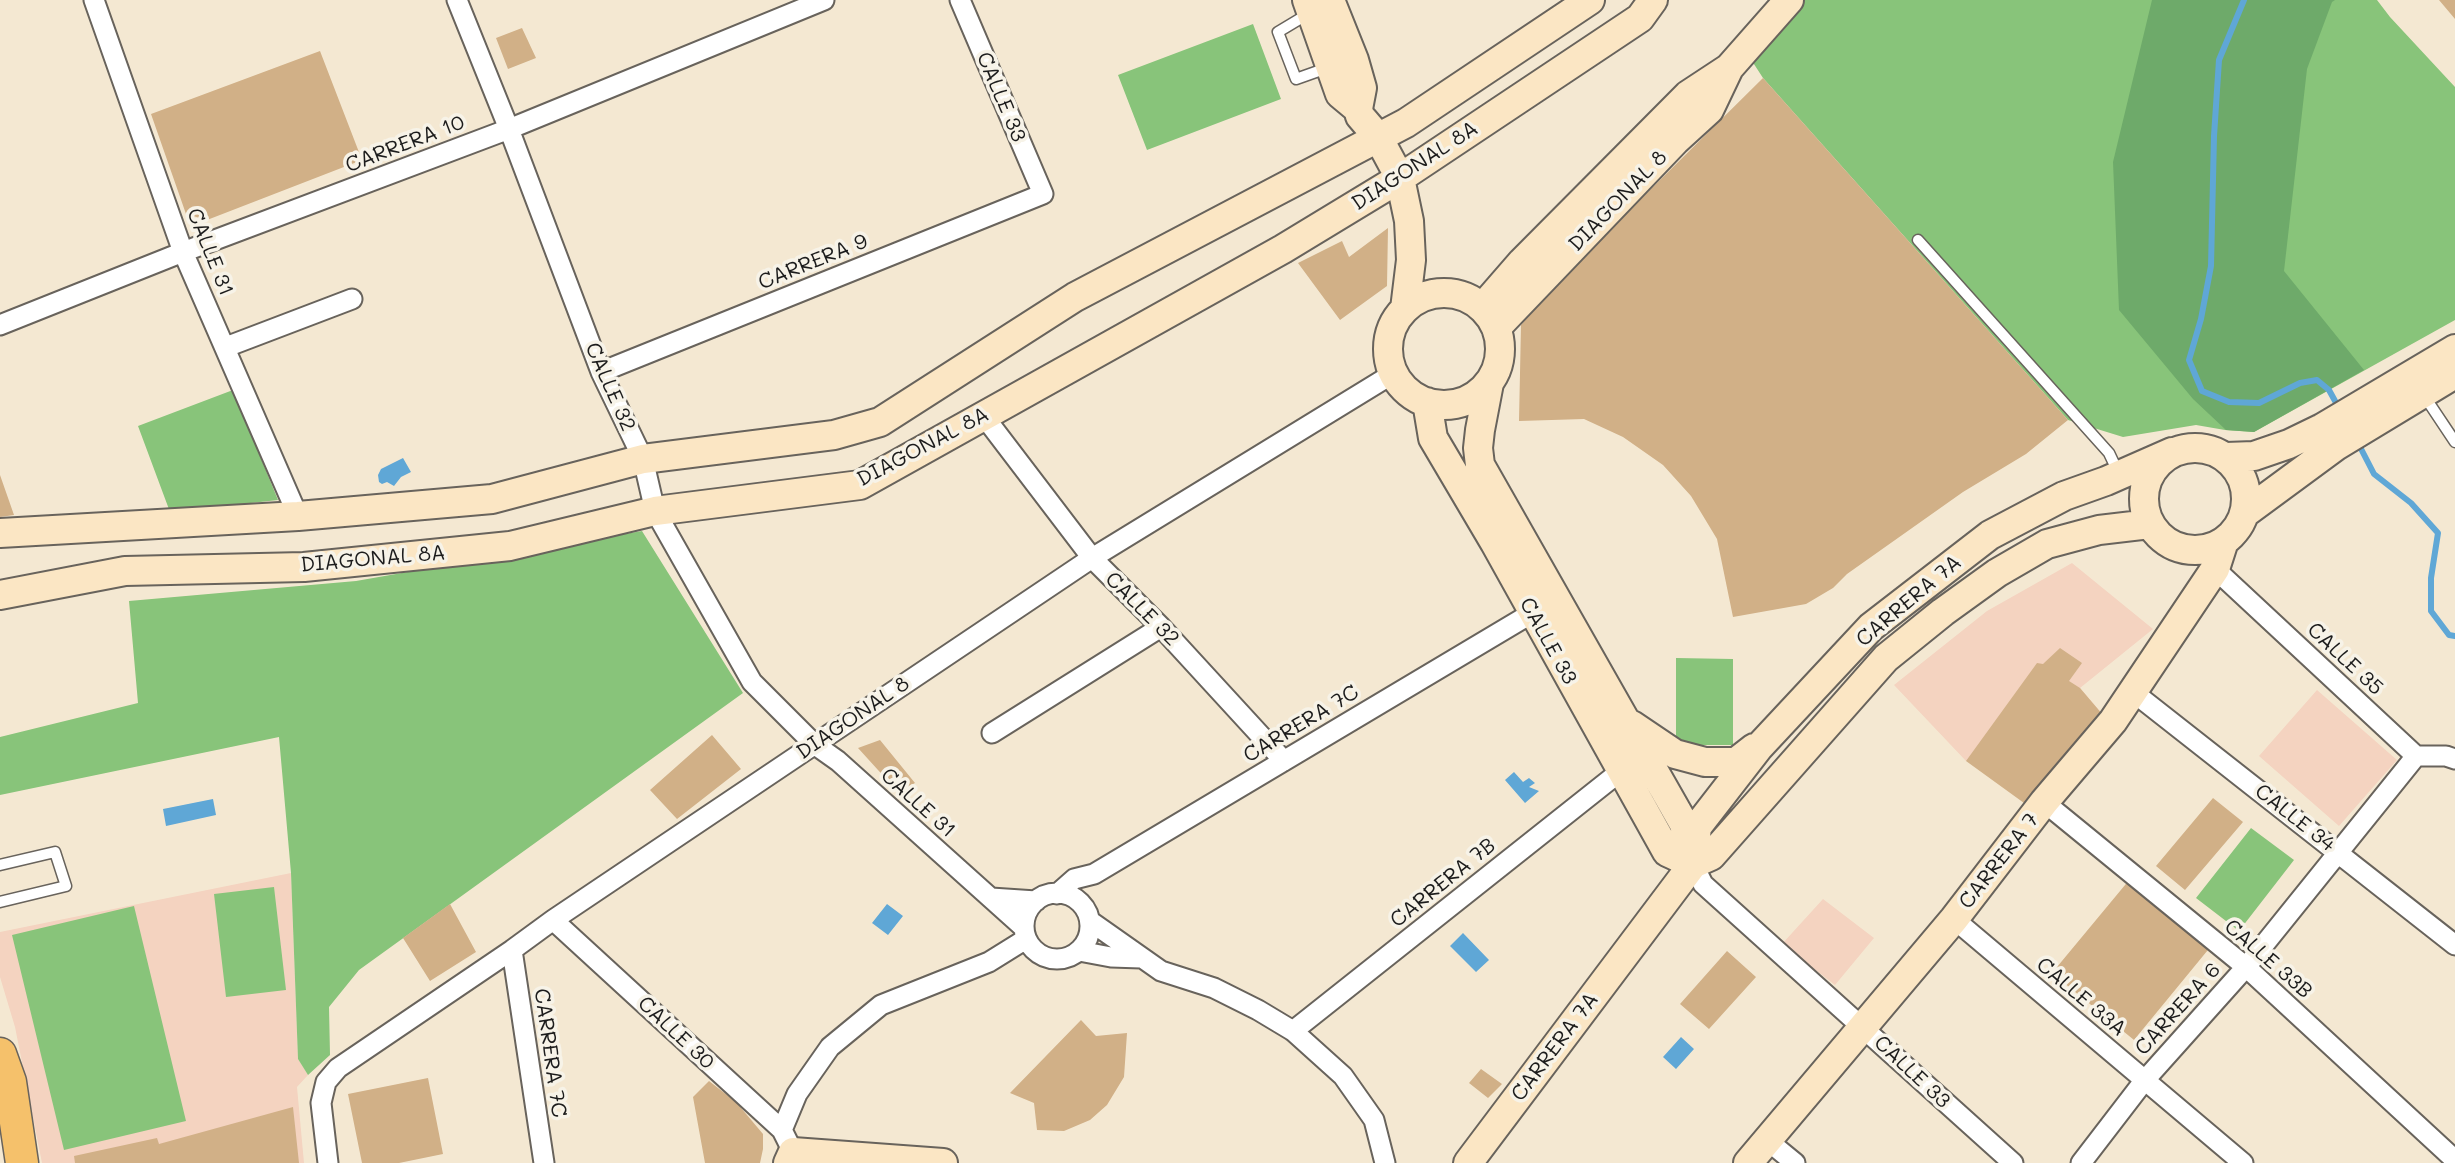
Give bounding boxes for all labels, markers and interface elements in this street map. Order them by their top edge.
street label: CALLE 33 [971,48,1031,146]
street label: CARRERA 10 [342,110,468,178]
street label: DIAGONAL 8A [1347,116,1483,216]
street label: DIAGONAL 8 [1563,145,1673,257]
street label: CALLE 31 [181,205,239,299]
street label: CARRERA 9 [755,229,871,295]
street label: CALLE 32 [579,339,641,435]
street label: DIAGONAL 8A [853,402,993,492]
street label: DIAGONAL 8A [299,540,447,578]
street label: CARRERA 7A [1851,550,1967,652]
street label: CALLE 32 [1100,567,1184,651]
street label: CALLE 33 [1514,593,1582,689]
street label: CALLE 35 [2302,617,2388,701]
street label: DIAGONAL 8 [792,671,914,765]
street label: CARRERA 7C [1239,680,1363,768]
street label: CALLE 31 [875,763,961,843]
street label: CALLE 34 [2250,779,2340,857]
street label: CARRERA 7 [1954,808,2044,914]
street label: CARRERA 7B [1385,833,1501,933]
street label: CALLE 33B [2219,914,2317,1004]
street label: CALLE 33A [2031,952,2131,1042]
street label: CARRERA 6 [2130,958,2226,1060]
street label: CARRERA 7C [528,987,572,1119]
street label: CARRERA 7A [1506,988,1604,1106]
street label: CALLE 30 [632,991,720,1075]
street label: CALLE 33 [1869,1030,1955,1114]

